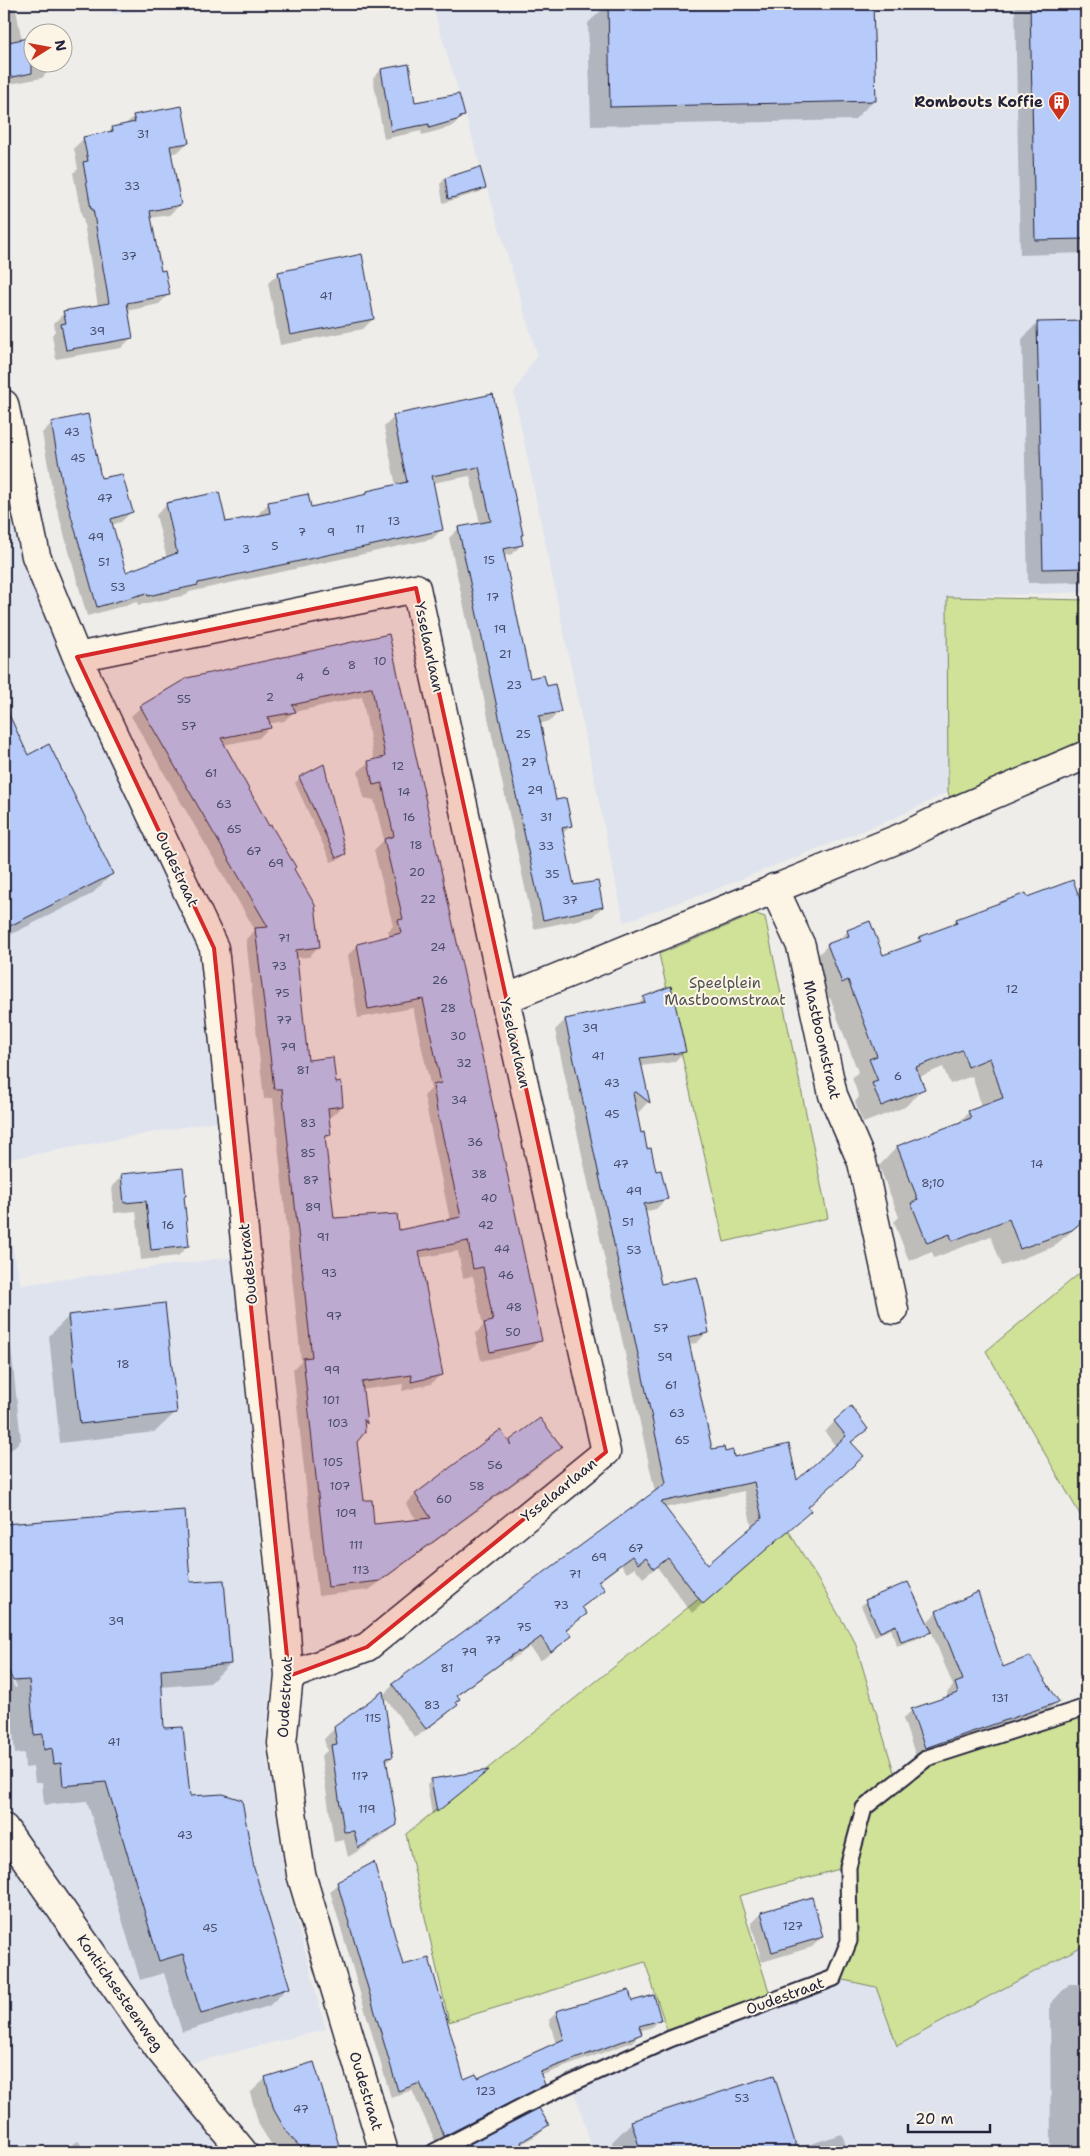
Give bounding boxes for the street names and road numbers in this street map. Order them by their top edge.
street label: Ysselaarlaan [410,600,448,694]
street label: Oudestraat [151,828,203,910]
street label: Mastboomstraat [799,978,845,1102]
street label: Ysselaarlaan [495,996,535,1090]
street label: Oudestraat [234,1222,262,1306]
street label: Ysselaarlaan [517,1453,601,1527]
street label: Oudestraat [273,1656,297,1738]
street label: Kontichsesteenweg [72,1930,168,2056]
street label: Oudestraat [743,1973,827,2019]
street label: Oudestraat [344,2049,388,2133]

